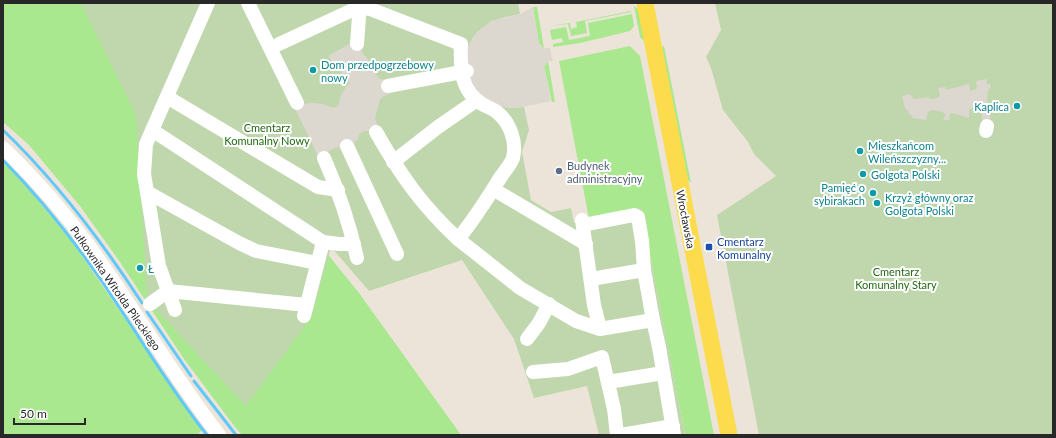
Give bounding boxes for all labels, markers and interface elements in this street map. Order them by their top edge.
place label: Dom przedpogrzebowy nowy [321,58,434,84]
marker: Dom przedpogrzebowy nowy [308,65,318,75]
place label: Kaplica [974,100,1009,113]
marker: Kaplica [1012,101,1022,111]
park label: Cmentarz Komunalny Nowy [224,121,310,147]
place label: Mieszkańcom Wileńszczyzny... [868,139,946,165]
marker: Mieszkańcom Wileńszczyzny... [855,146,865,156]
place label: Budynek administracyjny [567,159,643,185]
marker: Budynek administracyjny [554,166,564,176]
place label: Golgota Polski [871,168,940,181]
marker: Golgota Polski [858,169,868,179]
place label: Pamięć o sybirakach [814,181,865,207]
marker: Pamięć o sybirakach [868,188,878,198]
street label: Wrocławska [674,189,698,249]
place label: Krzyż główny oraz Golgota Polski [885,191,973,217]
marker: Krzyż główny oraz Golgota Polski [872,198,882,208]
street label: Pułkownika Witolda Pileckiego [68,223,164,353]
place label: Cmentarz Komunalny [717,235,771,261]
marker: Cmentarz Komunalny [704,242,714,252]
place label: Ł [148,262,154,275]
marker: Ł [135,263,145,273]
park label: Cmentarz Komunalny Stary [855,265,937,291]
scale bar [14,400,85,426]
text: 50 m [20,406,47,421]

